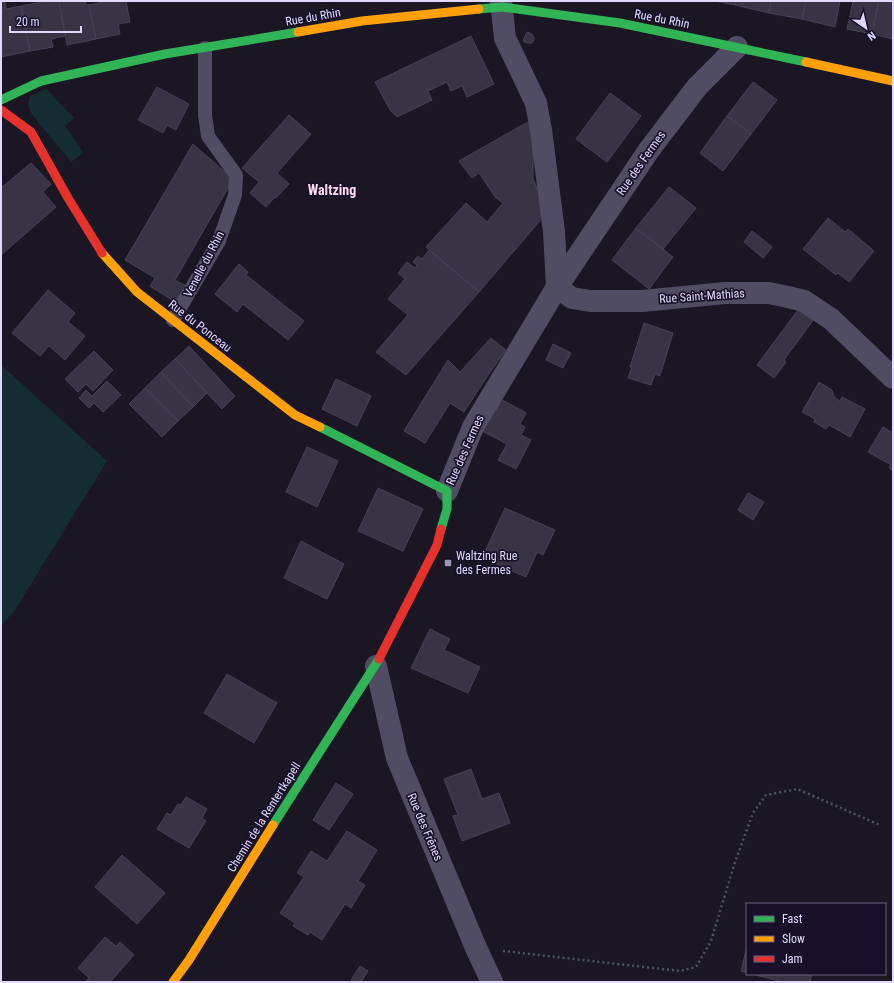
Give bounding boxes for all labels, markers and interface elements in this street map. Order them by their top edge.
street label: Rue du Rhin [284,5,342,29]
street label: Rue du Rhin [633,7,691,31]
scale bar [10,8,81,34]
north arrow [846,8,886,48]
text: 20 m [16,15,40,29]
text: N [865,29,878,43]
street label: Rue des Fermes [614,128,668,198]
district label: Waltzing [308,182,356,198]
street label: Venelle du Rhin [181,228,227,299]
street label: Rue Saint-Mathias [659,286,745,306]
street label: Rue du Ponceau [166,297,234,355]
street label: Rue des Fermes [443,413,487,487]
place label: Waltzing Rue des Fermes [456,549,518,577]
marker: Waltzing Rue des Fermes [443,558,453,568]
street label: Chemin de la Rentertkapell [224,759,304,875]
street label: Rue des Frênes [404,791,446,863]
legend [746,903,886,975]
text: Fast [782,912,803,926]
text: Slow [782,932,805,946]
text: Jam [782,952,803,966]

